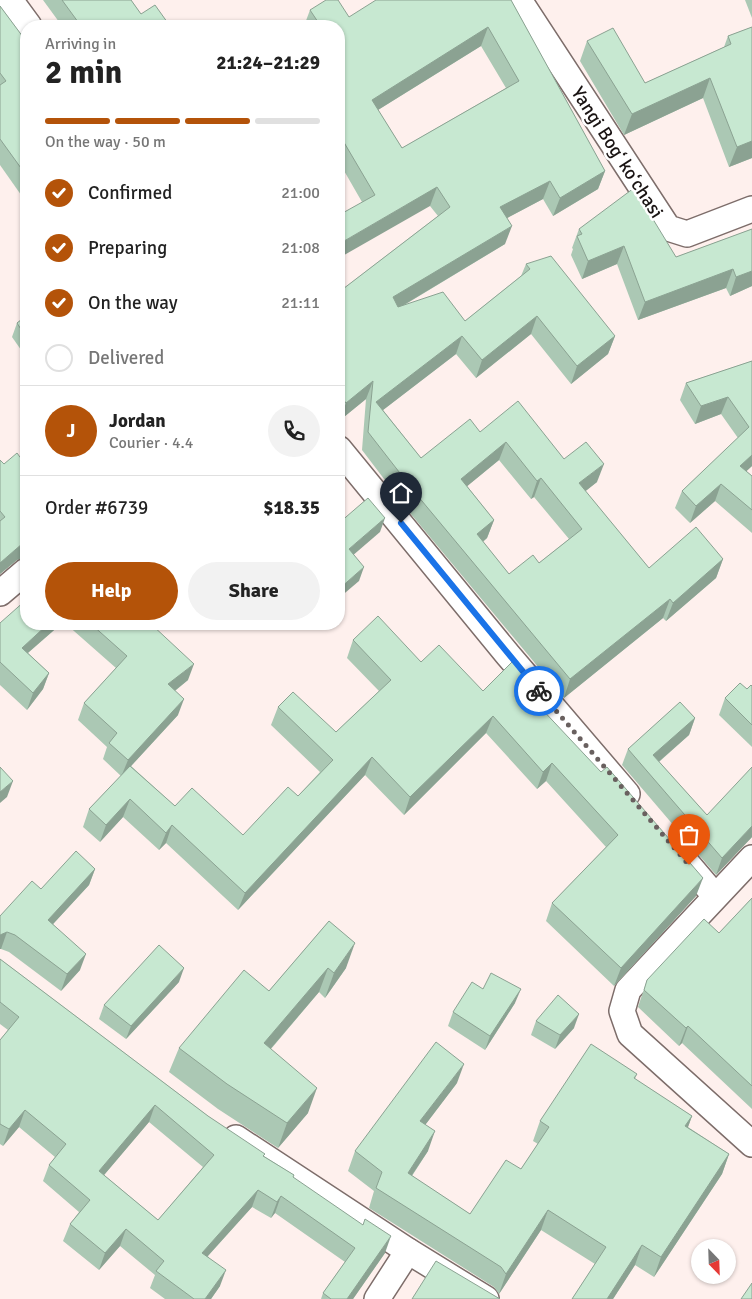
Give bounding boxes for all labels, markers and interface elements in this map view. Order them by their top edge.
text: Arriving in [45,34,116,54]
text: 21:24–21:29 [216,51,320,75]
text: 2 min [45,53,122,92]
street label: Yangi Bogʻ koʻchasi [566,82,669,223]
text: On the way · 50 m [45,132,166,152]
icon: check [45,179,73,207]
text: Confirmed [88,181,172,205]
text: 21:00 [281,183,320,203]
icon: check [45,234,73,262]
text: Preparing [88,236,167,260]
text: 21:08 [281,238,320,258]
icon: check [45,289,73,317]
text: On the way [88,291,178,315]
text: 21:11 [281,293,320,313]
text: Delivered [88,346,164,370]
button: phone [268,405,320,457]
text: Jordan [109,409,166,433]
text: J [67,419,75,443]
text: Courier · 4.4 [109,433,193,453]
pin [380,472,422,523]
icon: home [387,479,415,507]
text: Order #6739 [45,496,148,520]
text: $18.35 [263,496,320,520]
button: Help [45,562,178,620]
button: Share [188,562,320,620]
courier [514,666,564,716]
icon: bike [525,677,553,705]
pin [668,814,710,865]
icon: bag [675,821,703,849]
north arrow [691,1239,736,1284]
map controls [691,1239,736,1284]

